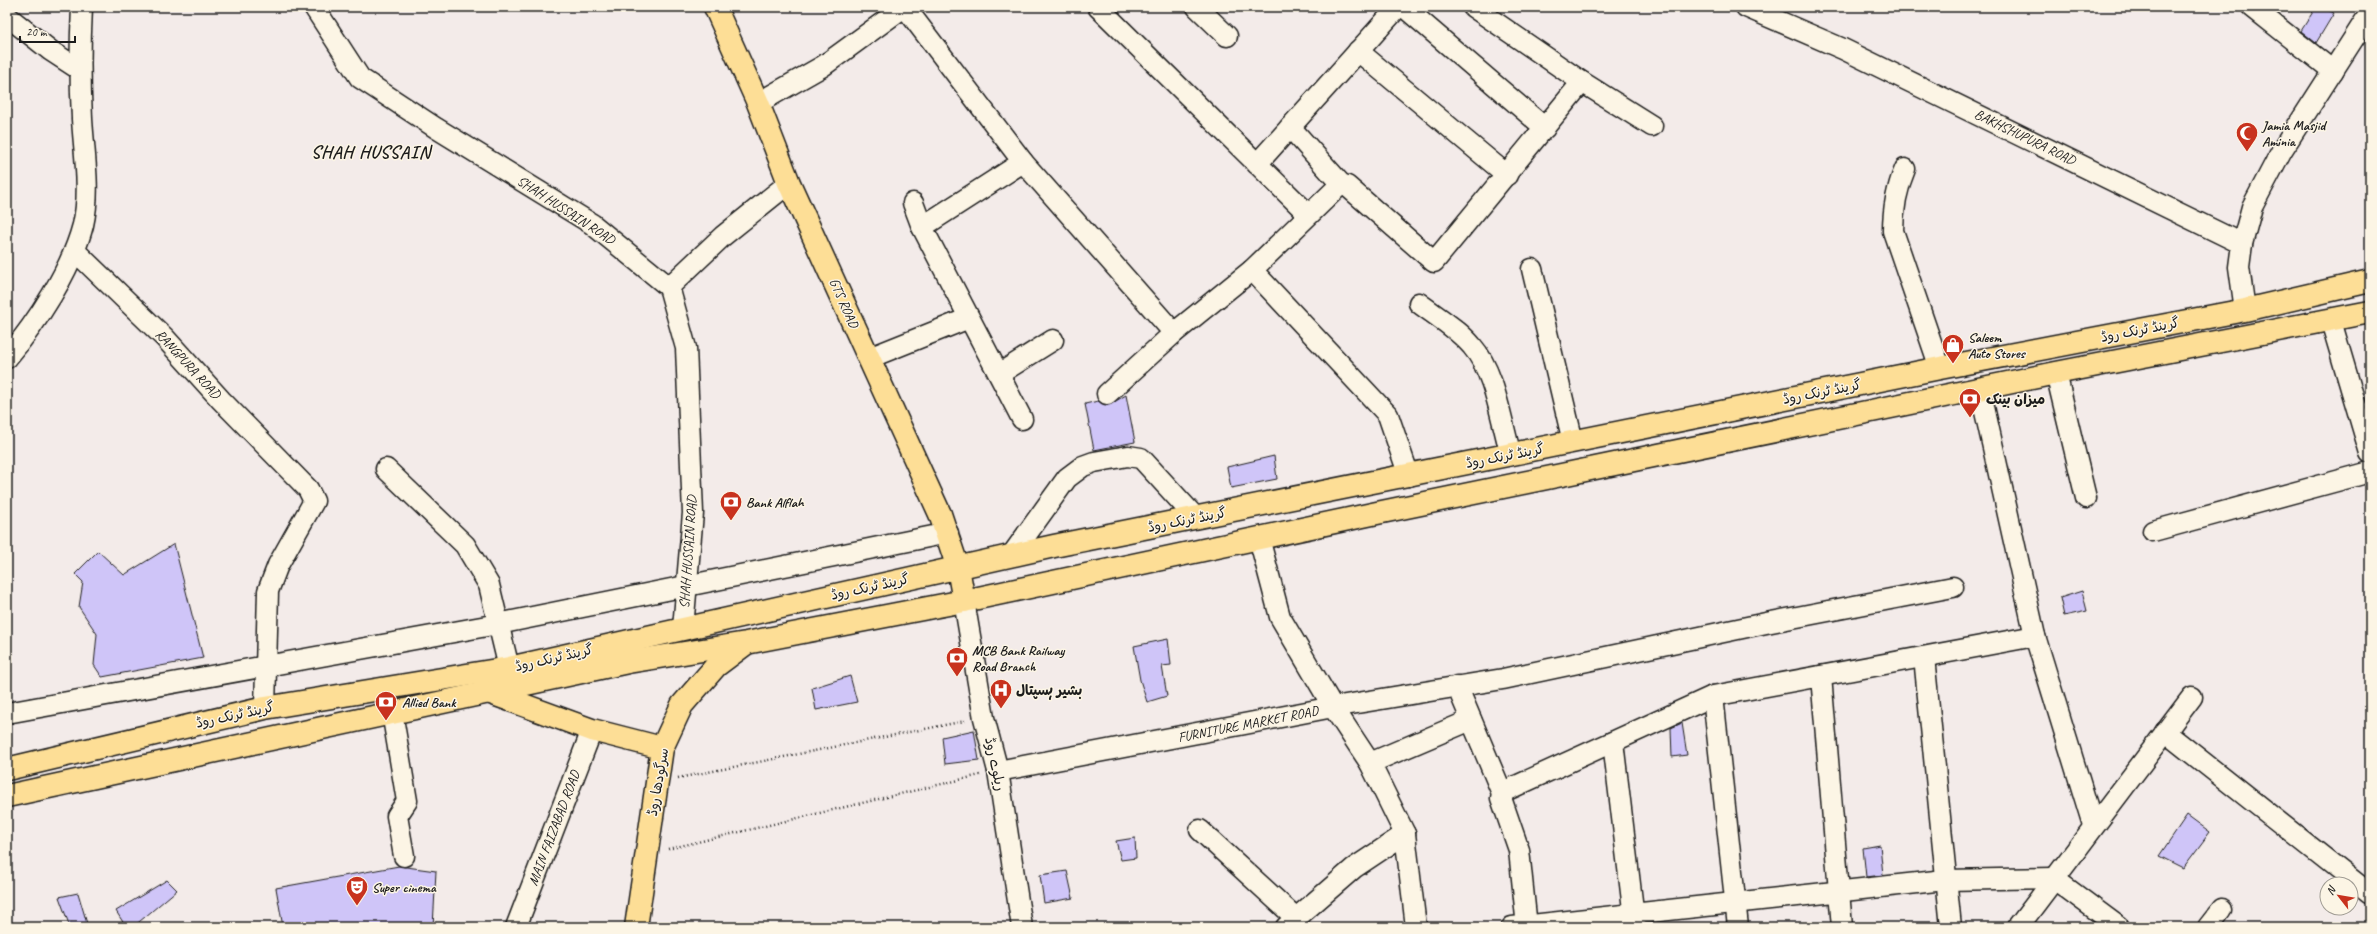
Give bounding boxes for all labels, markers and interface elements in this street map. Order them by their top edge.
scale bar [20,18,75,44]
text: 20 m [26,24,48,40]
street label: BAKHSHUPURA ROAD [1972,105,2080,170]
place label: Jamia Masjid Aminia [2261,117,2328,150]
mosque icon: Jamia Masjid Aminia [2234,120,2260,153]
district label: SHAH HUSSAIN [311,141,433,163]
street label: SHAH HUSSAIN ROAD [514,172,620,249]
street label: GTS ROAD [826,275,863,331]
street label: گرینڈ ٹرنک روڈ [2099,314,2181,346]
street label: RANGPURA ROAD [152,326,226,403]
place label: Saleem Auto Stores [1968,329,2027,362]
shop icon: Saleem Auto Stores [1940,332,1966,365]
street label: گرینڈ ٹرنک روڈ [1781,376,1863,408]
bank icon: میزان بینک [1957,386,1983,419]
place label: میزان بینک [1986,391,2045,408]
street label: گرینڈ ٹرنک روڈ [1464,440,1546,472]
bank icon: Bank Alflah [718,489,744,522]
street label: SHAH HUSSAIN ROAD [676,493,701,609]
place label: Bank Alflah [746,494,805,511]
street label: گرینڈ ٹرنک روڈ [1146,504,1228,536]
street label: گرینڈ ٹرنک روڈ [829,570,911,604]
street label: گرینڈ ٹرنک روڈ [513,641,595,675]
place label: MCB Bank Railway Road Branch [972,642,1066,675]
bank icon: MCB Bank Railway Road Branch [944,645,970,678]
hospital icon: بشیر ہسپتال [988,677,1014,710]
place label: بشیر ہسپتال [1016,682,1082,700]
bank icon: Allied Bank [373,689,399,722]
place label: Allied Bank [402,694,457,711]
street label: گرینڈ ٹرنک روڈ [194,698,276,732]
street label: FURNITURE MARKET ROAD [1176,702,1320,746]
street label: ریلوے روڈ [980,736,1009,793]
street label: سرگودھا روڈ [644,747,672,817]
street label: MAIN FAIZABAD ROAD [524,767,584,888]
theatre icon: Super cinema [344,874,370,907]
north arrow [2319,876,2359,916]
place label: Super cinema [372,879,437,896]
text: N [2323,882,2339,897]

